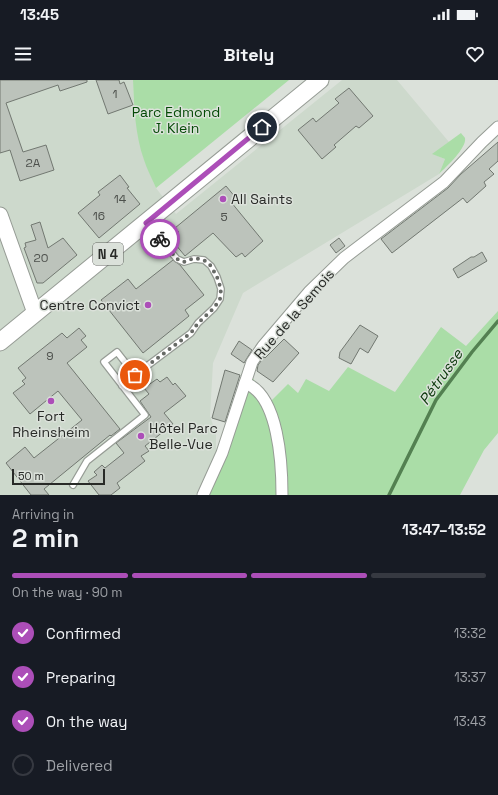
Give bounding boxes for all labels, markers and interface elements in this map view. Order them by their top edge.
text: 13:45 [20,5,59,24]
icon: menu [12,43,34,65]
text: Bitely [224,43,274,66]
icon: heart [464,43,486,65]
house number: 1 [112,86,118,102]
park label: Parc Edmond J. Klein [132,103,220,137]
pin [245,110,279,144]
icon: home [251,116,273,138]
house number: 2A [26,155,41,171]
place label: All Saints [231,190,293,208]
house number: 14 [114,191,127,207]
marker: All Saints [218,194,228,204]
house number: 16 [93,208,105,224]
house number: 5 [220,209,228,225]
courier [140,219,180,259]
icon: bike [149,228,171,250]
road number: N 4 [93,243,123,265]
house number: 20 [34,250,48,266]
street label: Rue de la Semois [250,265,338,363]
place label: Centre Convict [39,296,140,314]
marker: Centre Convict [143,300,153,310]
water label: Pétrusse [415,344,467,408]
house number: 9 [46,348,54,364]
pin [118,358,152,392]
icon: bag [124,364,146,386]
marker: Fort Rheinsheim [46,396,56,406]
place label: Fort Rheinsheim [12,407,90,441]
place label: Hôtel Parc Belle-Vue [149,419,218,453]
marker: Hôtel Parc Belle-Vue [136,431,146,441]
scale bar [12,467,105,486]
text: 50 m [18,469,44,483]
text: Arriving in [12,506,74,523]
text: 13:47–13:52 [402,520,486,539]
text: 2 min [12,521,79,555]
text: On the way · 90 m [12,584,123,601]
icon: check [12,622,34,644]
text: Confirmed [46,624,121,643]
text: 13:32 [454,625,486,642]
icon: check [12,666,34,688]
text: Preparing [46,668,116,687]
text: 13:37 [454,669,486,686]
icon: check [12,710,34,732]
text: On the way [46,712,127,731]
text: 13:43 [453,713,486,730]
text: Delivered [46,756,113,775]

